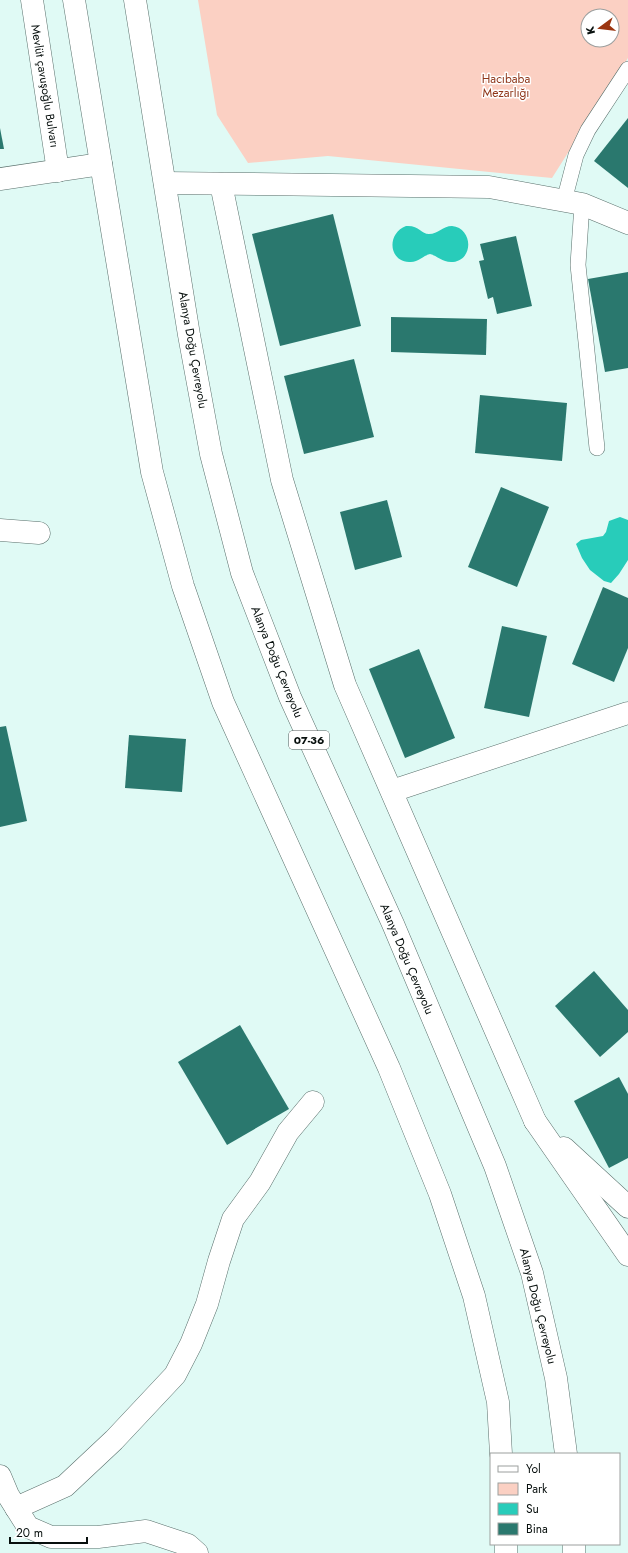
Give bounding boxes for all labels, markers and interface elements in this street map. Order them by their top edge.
north arrow [580,8,620,48]
street label: Mevlüt çavuşoğlu Bulvarı [26,23,64,149]
text: K [582,25,599,36]
park label: Hacıbaba Mezarlığı [482,70,530,102]
street label: Alanya Doğu Çevreyolu [174,290,212,410]
street label: Alanya Doğu Çevreyolu [246,603,308,721]
road number: 07-36 [289,731,329,749]
street label: Alanya Doğu Çevreyolu [375,901,439,1017]
street label: Alanya Doğu Çevreyolu [515,1246,561,1366]
legend [490,1453,620,1545]
text: Yol [526,1460,541,1478]
text: Park [526,1480,548,1498]
text: Su [526,1500,539,1518]
scale bar [10,1519,87,1545]
text: Bina [526,1520,548,1538]
text: 20 m [16,1524,43,1542]

